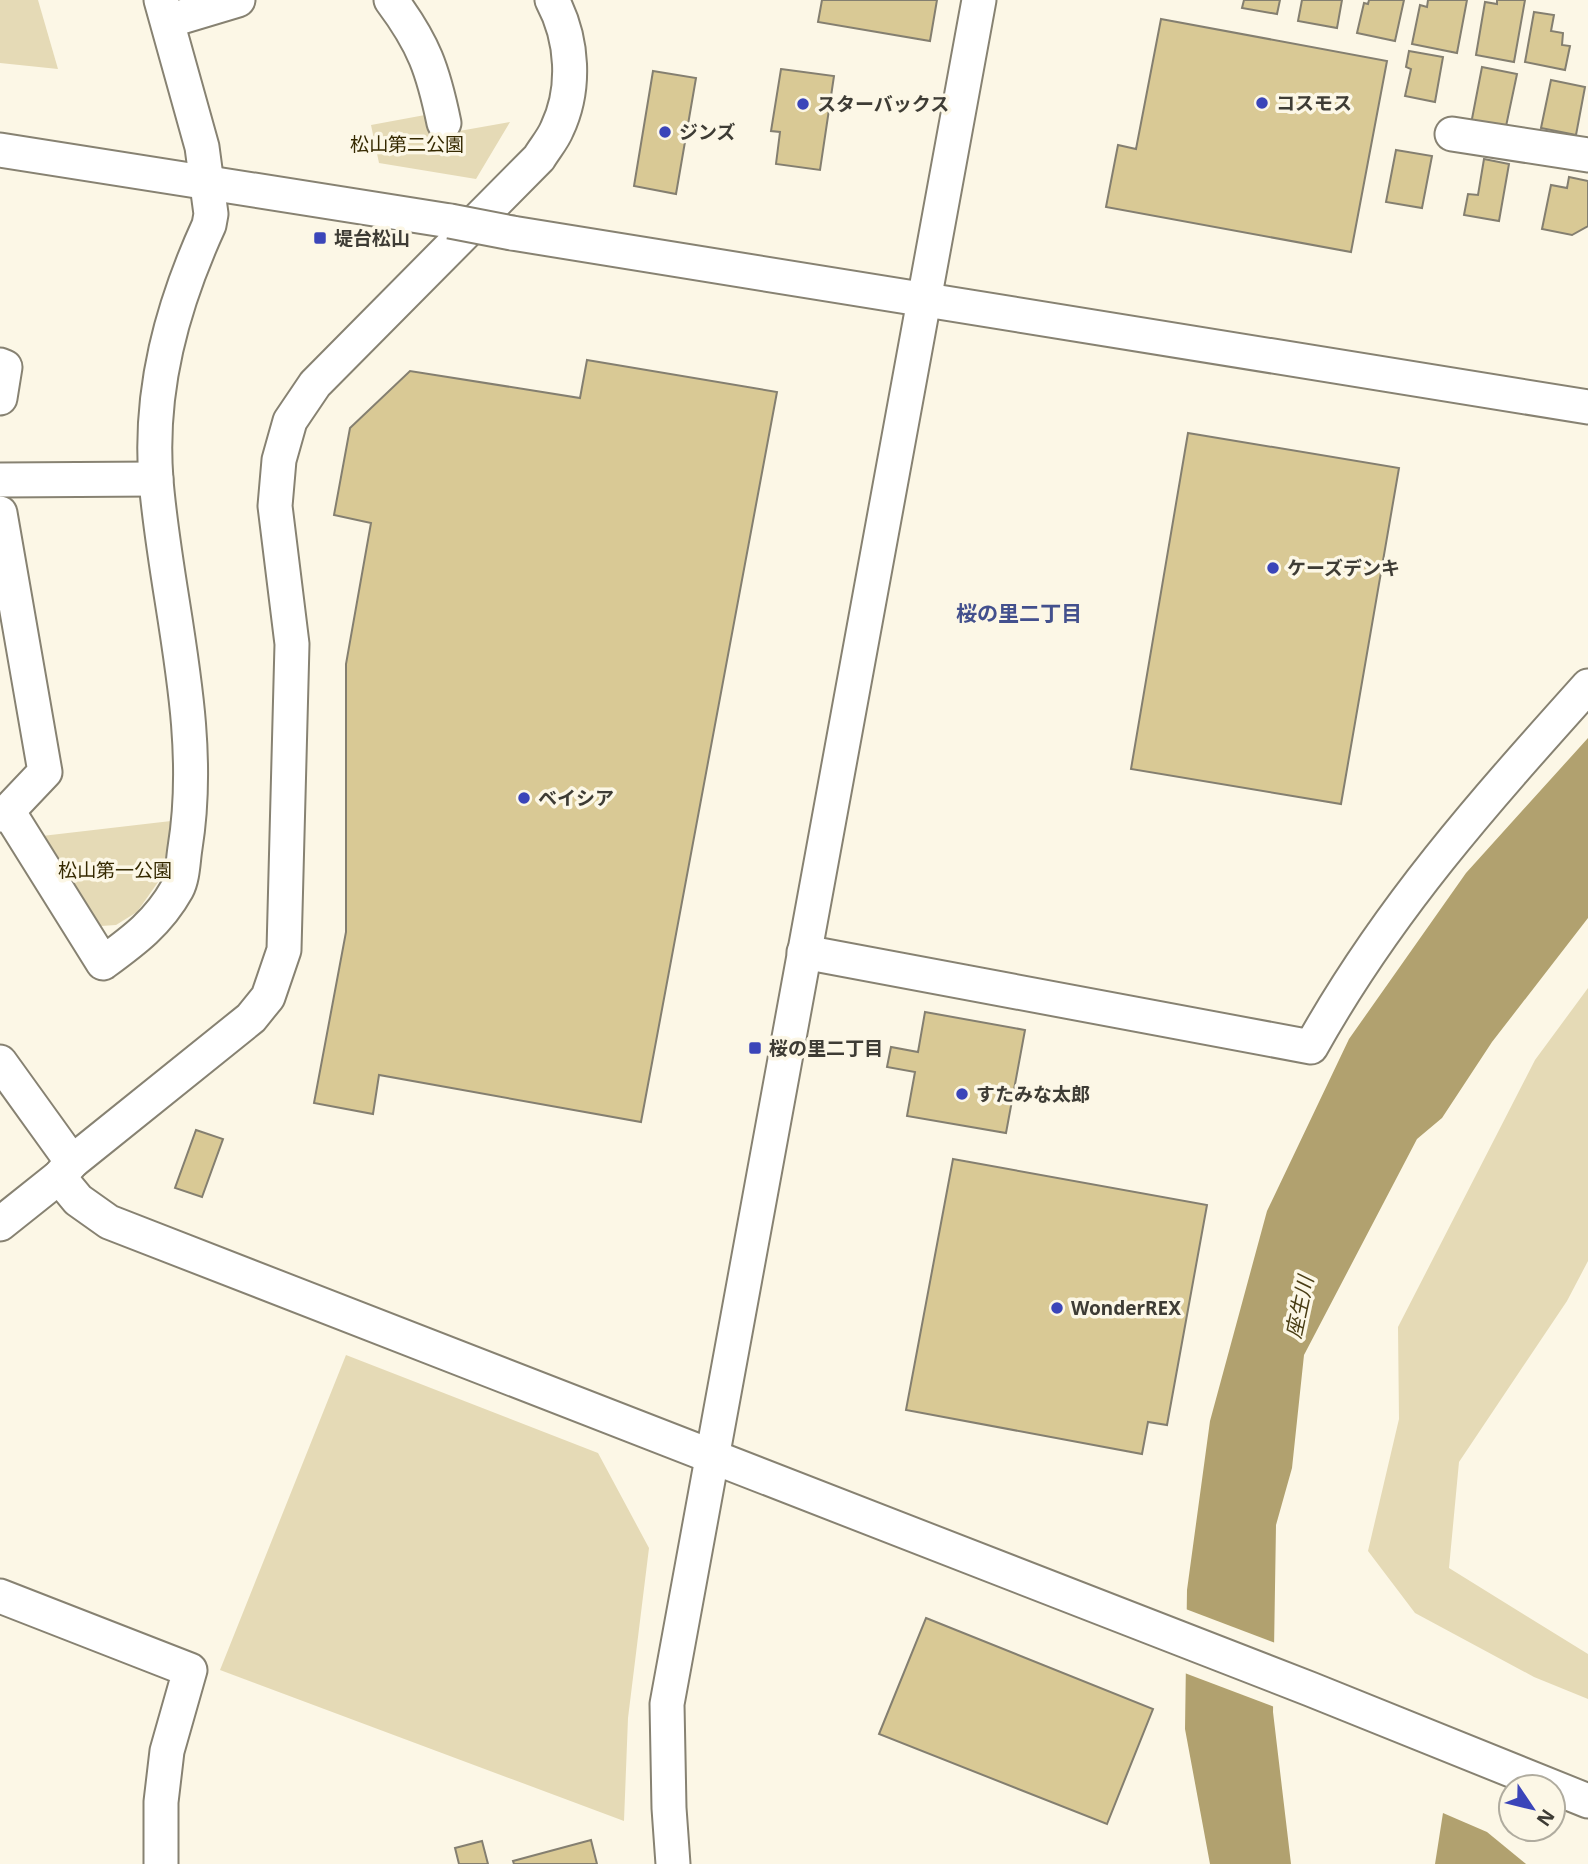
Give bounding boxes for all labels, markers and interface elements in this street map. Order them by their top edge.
place label: コスモス [1276,90,1352,116]
place label: スターバックス [817,91,949,117]
marker: コスモス [1254,95,1270,111]
marker: スターバックス [795,96,811,112]
place label: ジンズ [679,119,736,145]
marker: ジンズ [657,124,673,140]
park label: 松山第二公園 [350,131,464,157]
place label: 堤台松山 [334,225,410,251]
marker: 堤台松山 [312,230,328,246]
place label: ケーズデンキ [1287,555,1400,581]
marker: ケーズデンキ [1265,560,1281,576]
district label: 桜の里二丁目 [956,599,1082,627]
place label: ベイシア [538,785,614,811]
marker: ベイシア [516,790,532,806]
park label: 松山第一公園 [58,857,172,883]
place label: 桜の里二丁目 [769,1035,883,1061]
marker: 桜の里二丁目 [747,1040,763,1056]
place label: すたみな太郎 [976,1081,1090,1107]
marker: すたみな太郎 [954,1086,970,1102]
water label: 座生川 [1279,1271,1320,1341]
place label: WonderREX [1071,1295,1181,1321]
marker: WonderREX [1049,1300,1065,1316]
north arrow [1497,1773,1567,1843]
text: N [1531,1804,1561,1832]

